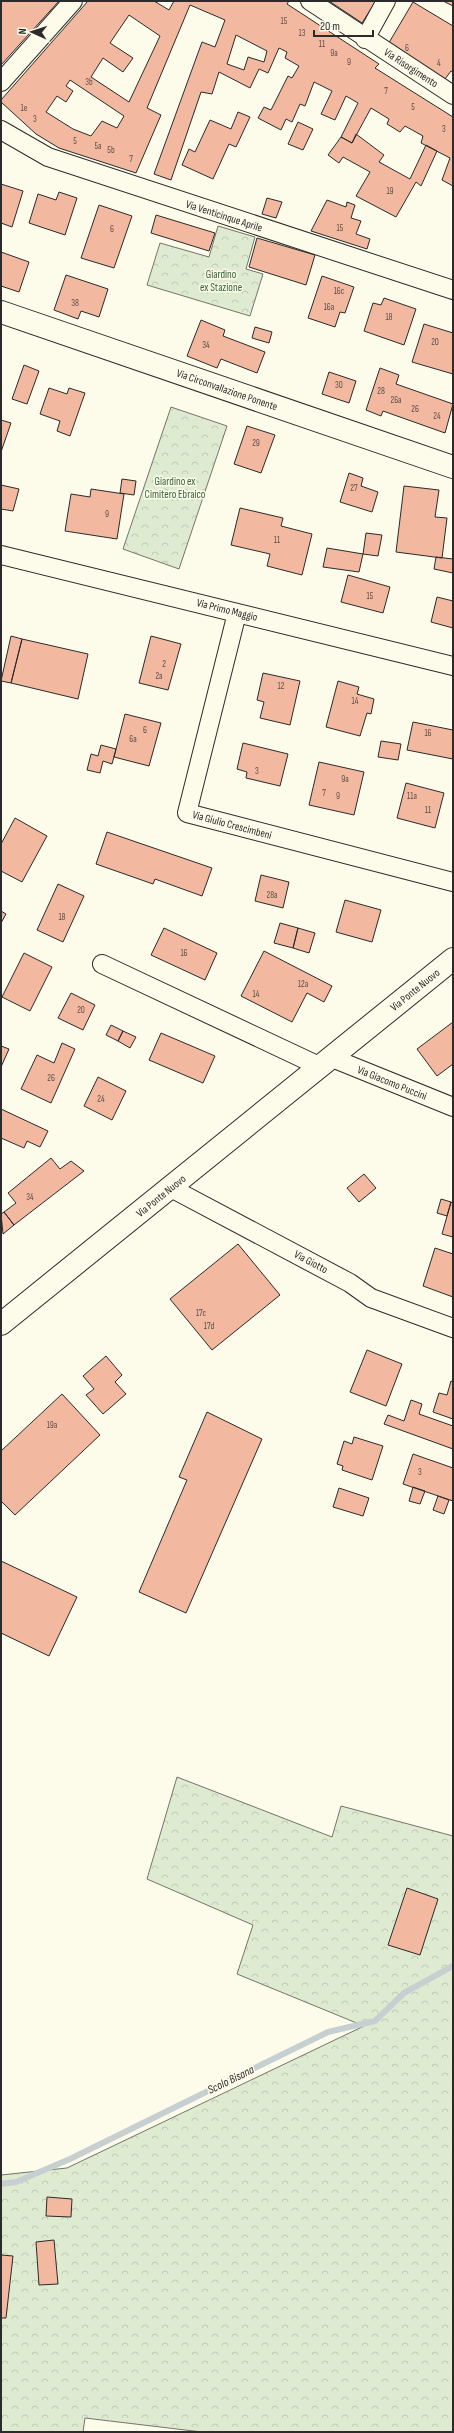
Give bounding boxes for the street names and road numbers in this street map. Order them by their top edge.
street label: Via Risorgimento [381,46,441,91]
street label: Via Venticinque Aprile [184,197,264,235]
street label: Via Circonvallazione Ponente [175,367,279,413]
street label: Via Primo Maggio [195,596,259,624]
street label: Via Giulio Crescimbeni [191,808,273,842]
street label: Via Ponte Nuovo [388,966,443,1014]
street label: Via Giacomo Puccini [355,1063,429,1103]
street label: Via Ponte Nuovo [134,1172,189,1220]
street label: Via Giotto [292,1248,330,1276]

